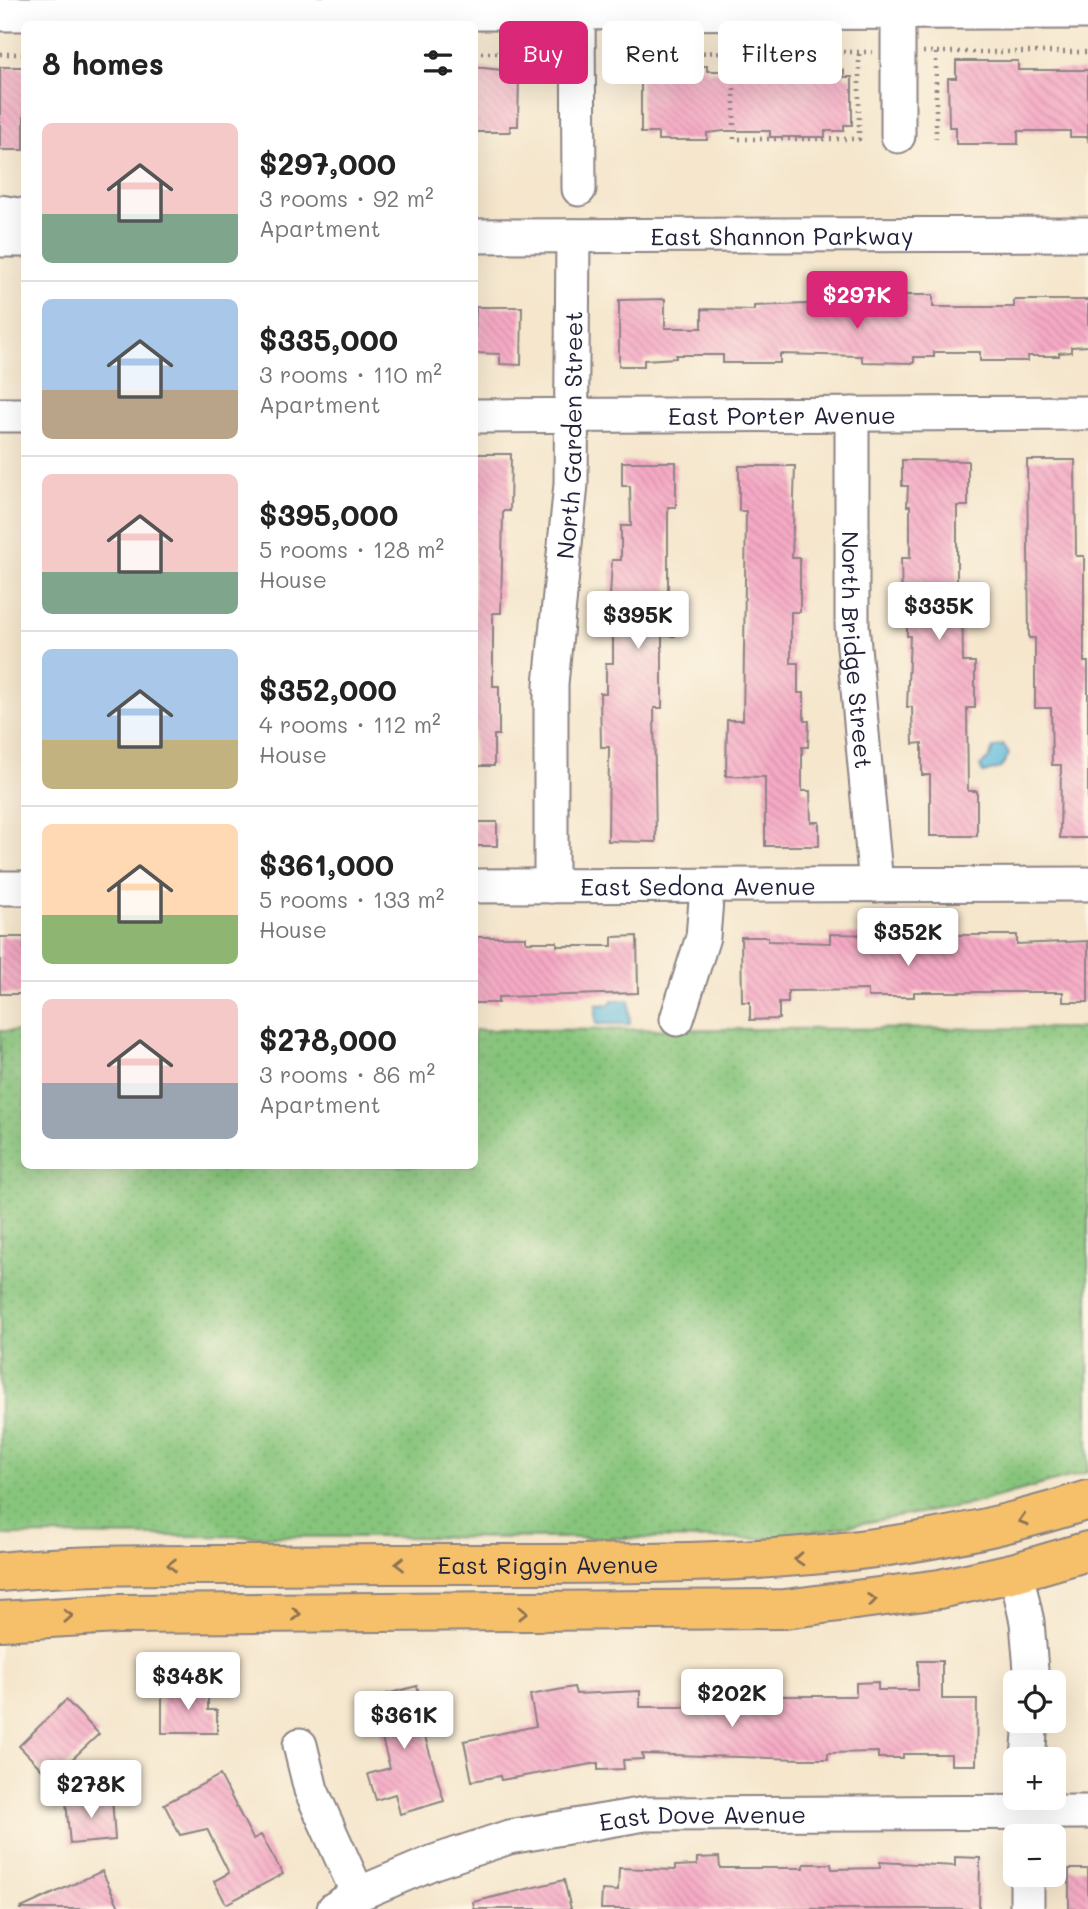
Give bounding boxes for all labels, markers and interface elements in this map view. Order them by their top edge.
chip: Buy [499,21,588,84]
chip: Rent [602,21,704,84]
chip: Filters [718,21,842,84]
text: 8 homes [42,43,164,83]
icon: filters [419,44,457,82]
text: $297,000 [259,143,396,183]
icon: home [98,151,182,235]
text: 3 rooms · 92 m² [259,183,434,213]
text: Apartment [259,213,381,243]
street label: East Shannon Parkway [650,219,914,251]
pin: $297K [808,272,906,331]
text: $297K [823,279,891,309]
street label: North Garden Street [548,311,588,560]
text: $335,000 [259,319,398,359]
icon: home [98,327,182,411]
text: 3 rooms · 110 m² [259,359,442,389]
text: Apartment [259,389,381,419]
street label: East Porter Avenue [668,398,896,431]
text: $395,000 [259,494,398,534]
icon: home [98,502,182,586]
street label: North Bridge Street [836,531,881,770]
text: 5 rooms · 128 m² [259,534,444,564]
text: House [259,564,327,594]
pin: $335K [890,582,988,642]
text: $335K [904,590,974,620]
pin: $395K [589,592,687,651]
text: $395K [603,599,673,629]
text: $352,000 [259,669,397,709]
icon: home [98,677,182,761]
text: 4 rooms · 112 m² [259,709,441,739]
text: House [259,739,327,769]
text: $361,000 [259,844,394,884]
icon: home [98,852,182,936]
street label: East Sedona Avenue [580,869,816,901]
text: 5 rooms · 133 m² [259,884,444,914]
pin: $352K [859,908,957,968]
text: House [259,914,327,944]
text: $352K [873,916,943,946]
text: $278,000 [259,1019,397,1059]
icon: home [98,1027,182,1111]
text: 3 rooms · 86 m² [259,1059,435,1089]
text: Apartment [259,1089,381,1119]
one-way arrow [1017,1511,1029,1526]
street label: East Riggin Avenue [437,1547,659,1580]
one-way arrow [793,1551,804,1566]
one-way arrow [394,1556,405,1572]
one-way arrow [167,1557,177,1573]
one-way arrow [867,1593,878,1608]
one-way arrow [518,1605,529,1621]
one-way arrow [291,1606,301,1622]
one-way arrow [63,1609,74,1624]
pin: $348K [139,1652,237,1712]
text: $348K [152,1660,224,1690]
pin: $202K [683,1670,781,1729]
map controls [1003,1670,1066,1887]
button: locate [1003,1670,1066,1733]
text: $202K [697,1677,767,1707]
pin: $361K [355,1692,453,1751]
text: $361K [370,1699,438,1729]
button: + [1003,1747,1066,1810]
pin: $278K [42,1760,140,1820]
text: $278K [56,1768,126,1798]
street label: East Dove Avenue [596,1798,806,1837]
button: − [1003,1824,1066,1887]

